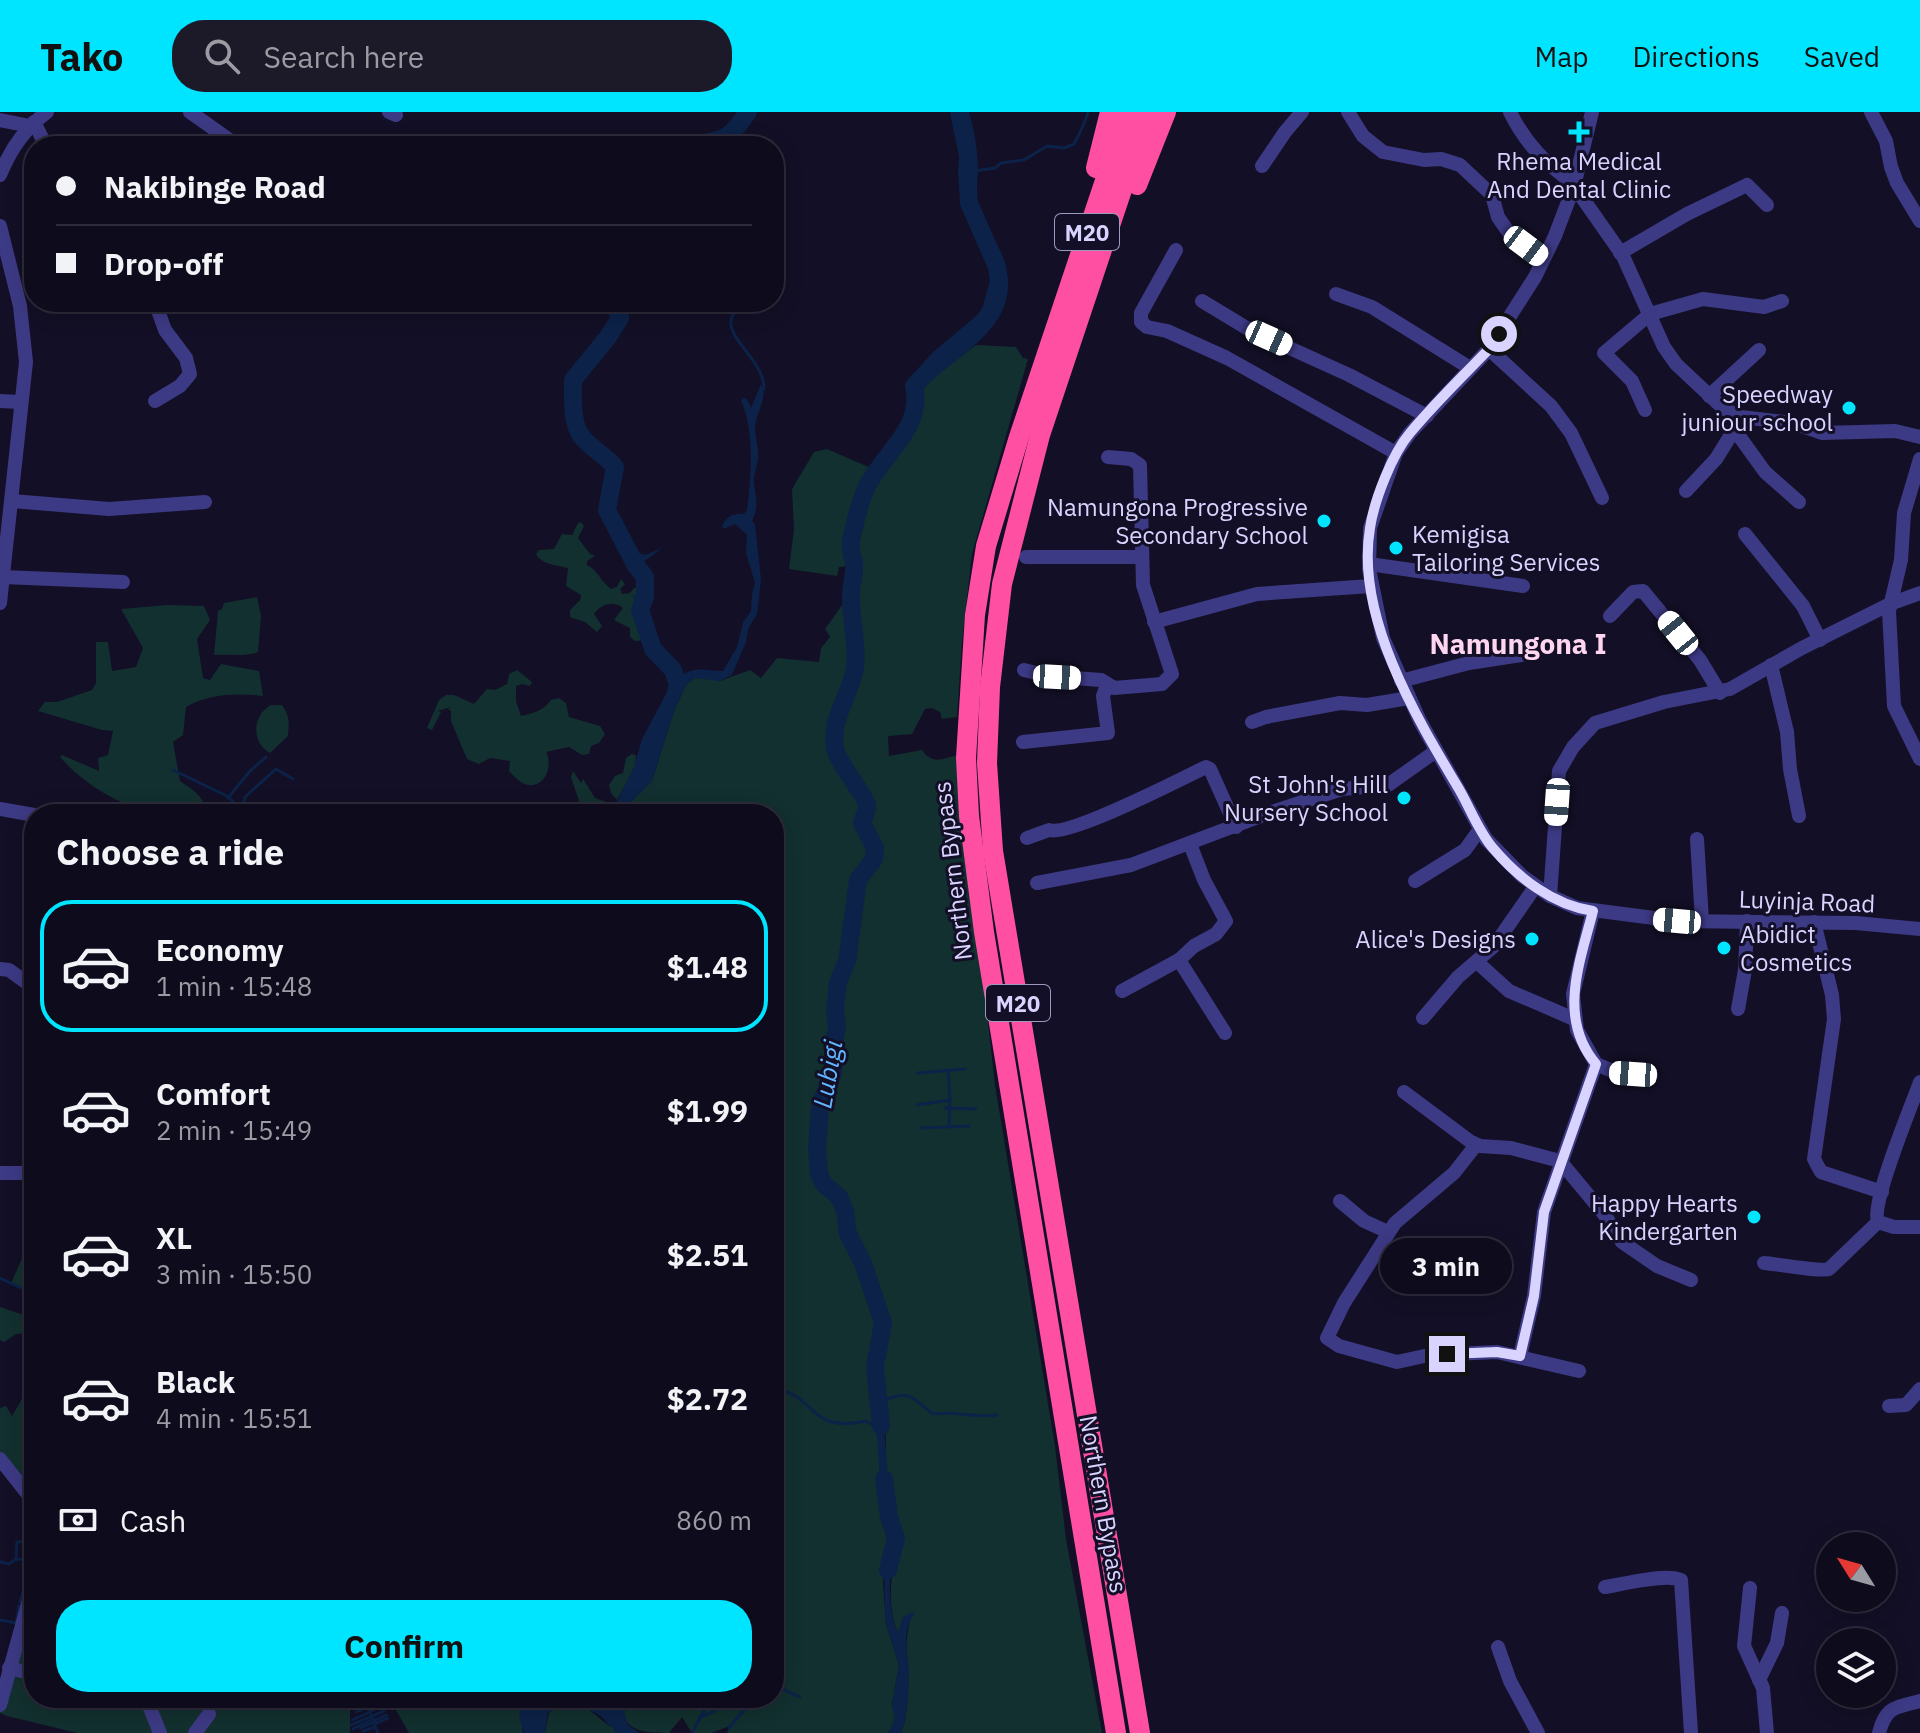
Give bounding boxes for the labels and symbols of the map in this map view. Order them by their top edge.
marker: Rhema Medical And Dental Clinic [1568,121,1590,143]
place label: Rhema Medical And Dental Clinic [1487,145,1671,205]
road number: M20 [1055,214,1119,250]
car [1500,222,1552,270]
route start [1481,316,1517,352]
car [1242,317,1296,359]
place label: Speedway juniour school [1681,378,1833,438]
marker: Speedway juniour school [1840,399,1858,417]
place label: Namungona Progressive Secondary School [1047,491,1308,551]
marker: Namungona Progressive Secondary School [1315,512,1333,530]
place label: Kemigisa Tailoring Services [1412,518,1600,578]
marker: Kemigisa Tailoring Services [1387,539,1405,557]
car [1654,607,1702,659]
district label: Namungona I [1429,625,1607,662]
car [1032,664,1082,690]
place label: St John's Hill Nursery School [1224,768,1388,828]
car [1543,777,1571,827]
street label: Northern Bypass [925,780,979,962]
marker: St John's Hill Nursery School [1395,789,1413,807]
street label: Luyinja Road [1738,883,1876,919]
car [1652,907,1702,935]
place label: Abidict Cosmetics [1740,918,1852,978]
place label: Alice's Designs [1355,923,1516,955]
marker: Alice's Designs [1523,930,1541,948]
marker: Abidict Cosmetics [1715,939,1733,957]
road number: M20 [986,985,1050,1021]
water label: Lubigi [804,1037,850,1111]
car [1608,1060,1658,1088]
place label: Happy Hearts Kindergarten [1591,1187,1738,1247]
marker: Happy Hearts Kindergarten [1745,1208,1763,1226]
callout: 3 min [1381,1238,1513,1294]
route end [1429,1336,1465,1372]
street label: Northern Bypass [1073,1413,1135,1595]
north arrow [1816,1532,1896,1612]

